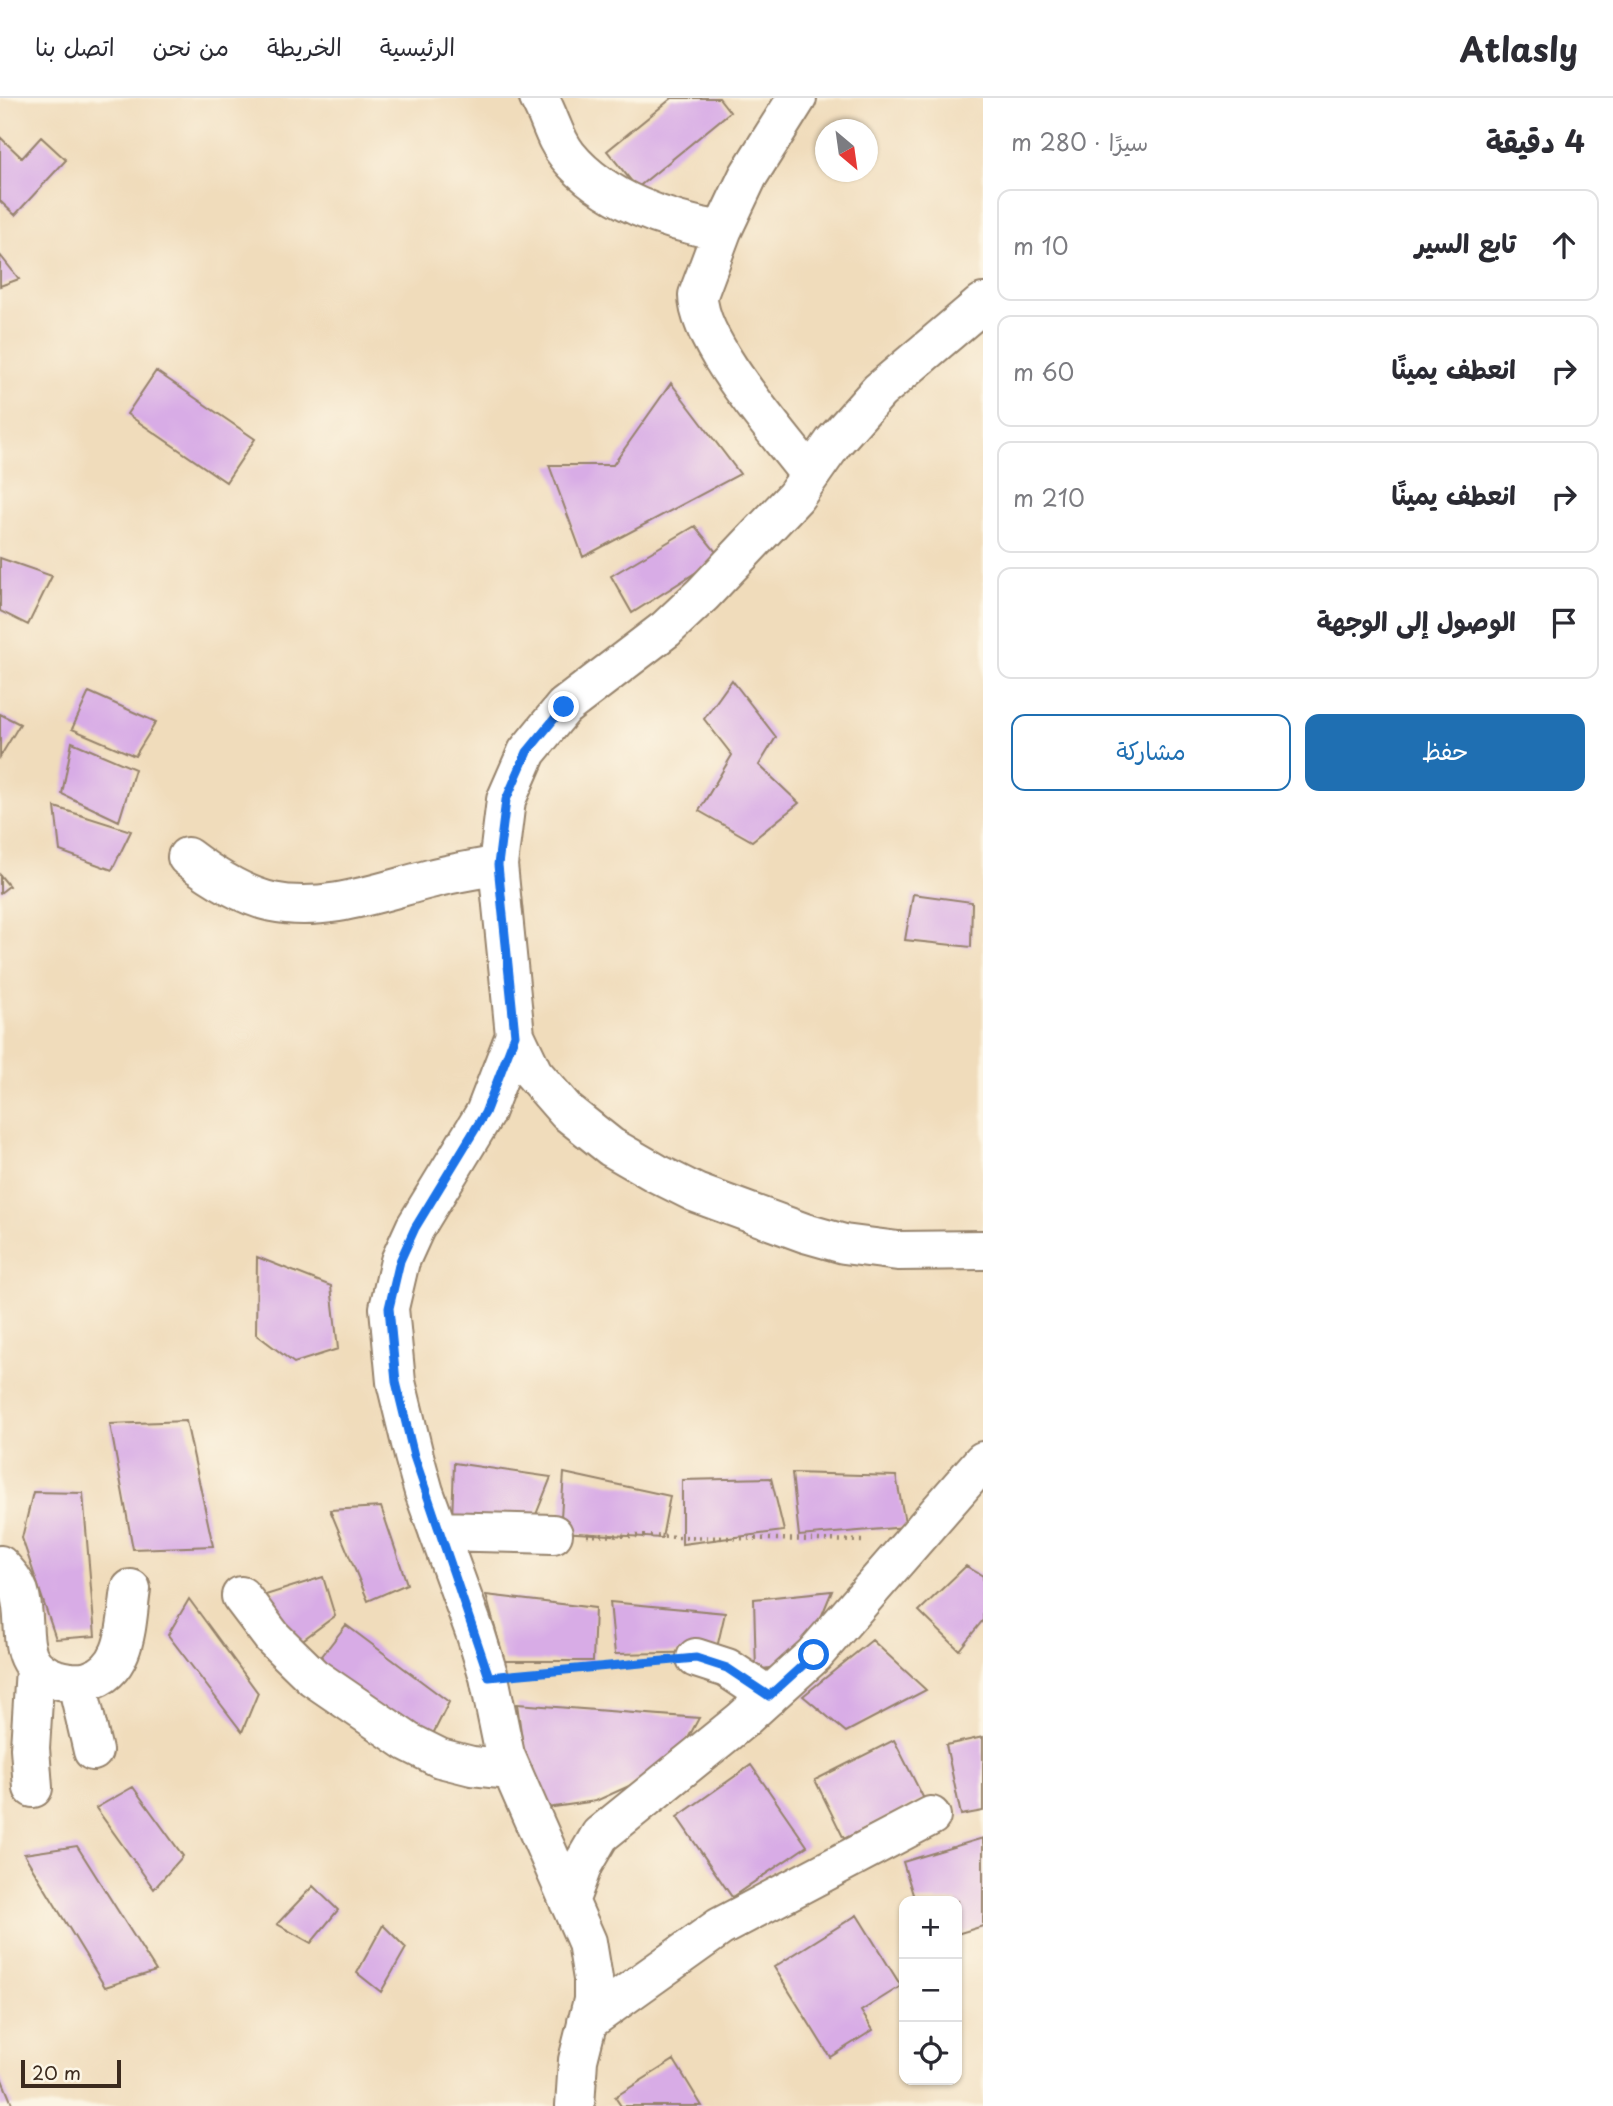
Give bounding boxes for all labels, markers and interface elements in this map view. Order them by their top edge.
text: Atlasly [1460,23,1578,73]
text: اتصل بنا [35,28,115,64]
text: من نحن [153,28,229,64]
text: الخريطة [267,28,342,64]
text: الرئيسية [380,28,455,64]
text: 4 دقيقة [1486,118,1585,163]
north arrow [815,119,878,182]
text: سيرًا · 280 m [1011,124,1148,159]
text: تابع السير [1415,223,1516,262]
icon: ahead [1545,226,1583,264]
text: 10 m [1013,228,1069,263]
text: انعطف يمينًا [1392,349,1516,388]
icon: right [1545,352,1583,390]
text: 60 m [1013,354,1074,389]
text: انعطف يمينًا [1392,475,1516,514]
icon: right [1545,478,1583,516]
text: 210 m [1013,480,1085,515]
text: الوصول إلى الوجهة [1317,601,1516,640]
icon: arrive [1545,604,1583,642]
route end [548,691,579,722]
button: مشاركة [1011,714,1291,791]
button: حفظ [1305,714,1585,791]
route start [798,1639,829,1670]
map controls [899,1896,962,2085]
button: + [899,1896,962,1959]
button: − [899,1959,962,2022]
button: locate [899,2022,962,2085]
scale bar [21,2057,121,2089]
text: 20 m [32,2058,81,2086]

